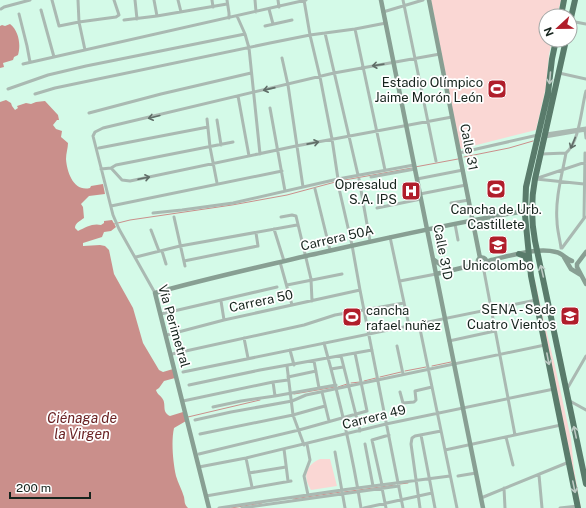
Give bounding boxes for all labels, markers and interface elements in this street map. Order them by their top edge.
north arrow [538,8,578,48]
text: N [542,26,556,38]
one-way arrow [372,61,385,69]
one-way arrow [546,72,553,85]
place label: Estadio Olímpico Jaime Morón León [375,75,483,105]
sports icon: Estadio Olímpico Jaime Morón León [486,78,508,100]
one-way arrow [263,86,276,94]
one-way arrow [148,113,161,121]
street label: Calle 31 [457,122,481,172]
one-way arrow [568,137,576,149]
one-way arrow [306,138,319,146]
one-way arrow [137,173,150,181]
place label: Opresalud S.A. IPS [335,177,397,207]
sports icon: Cancha de Urb. Castillete [485,178,507,200]
hospital icon: Opresalud S.A. IPS [400,180,422,202]
place label: Cancha de Urb. Castillete [450,202,542,232]
street label: Carrera 50A [299,222,375,254]
street label: Calle 31D [430,223,456,281]
school or university icon: Unicolombo [487,234,509,256]
place label: Unicolombo [462,258,534,273]
one-way arrow [537,265,545,278]
street label: Vía Perimetral [155,283,193,369]
street label: Carrera 50 [228,287,294,315]
place label: SENA - Sede Cuatro Vientos [467,302,556,332]
place label: cancha rafael nuñez [366,303,441,333]
school or university icon: SENA - Sede Cuatro Vientos [559,305,581,327]
sports icon: cancha rafael nuñez [341,306,363,328]
one-way arrow [544,352,552,365]
street label: Carrera 49 [341,402,407,432]
water label: Ciénaga de la Virgen [47,410,117,442]
one-way arrow [571,426,579,439]
scale bar [10,474,90,500]
one-way arrow [570,480,578,493]
text: 200 m [16,481,51,495]

